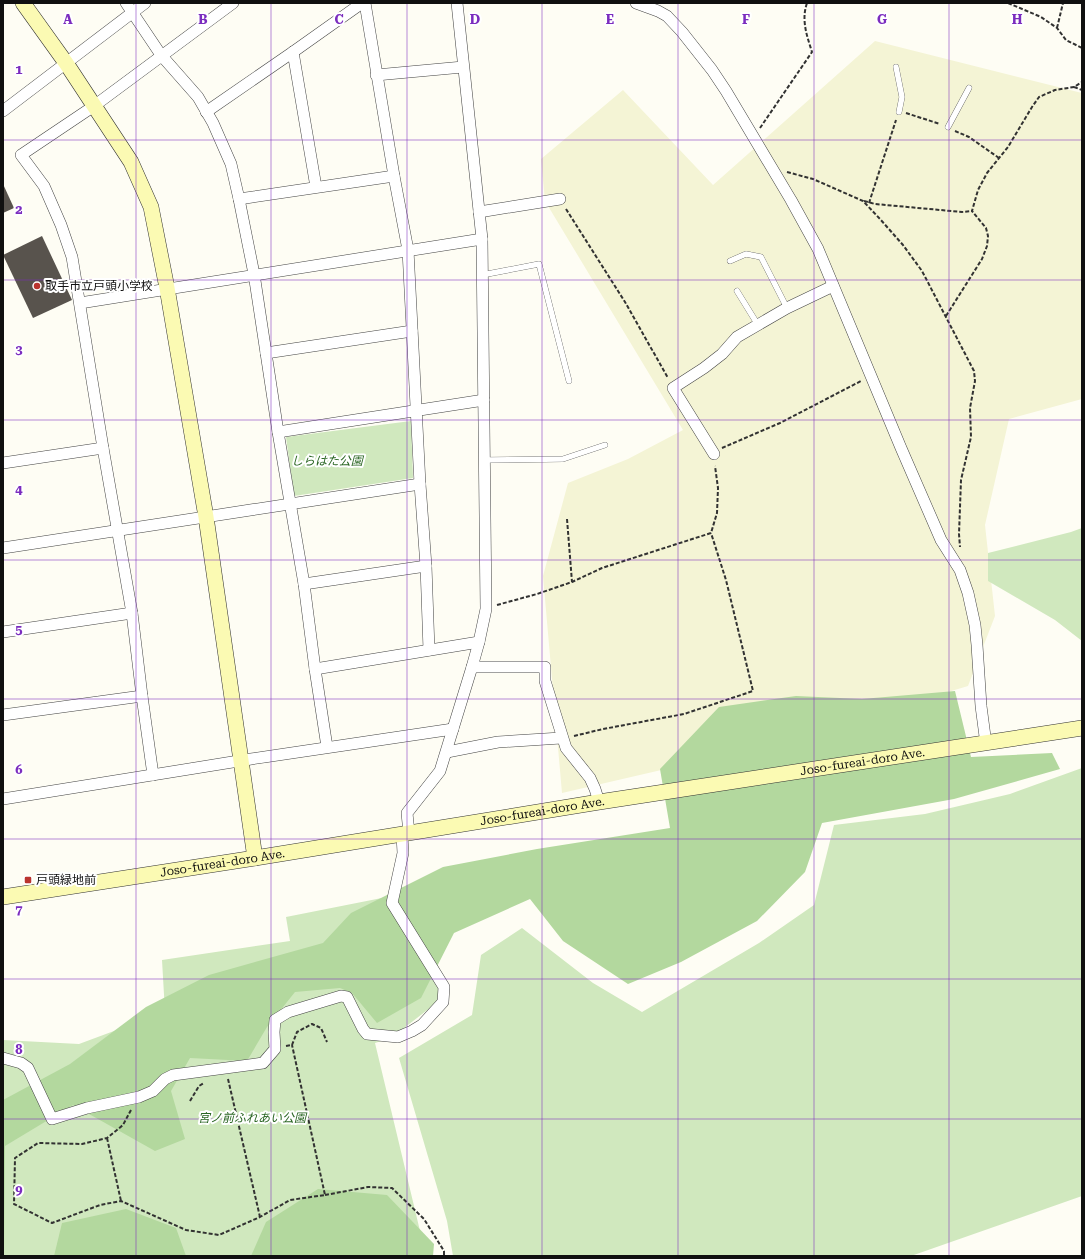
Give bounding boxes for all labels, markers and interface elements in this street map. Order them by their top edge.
text: A [63,12,73,27]
text: B [198,12,208,27]
text: C [334,12,344,27]
text: D [470,12,480,27]
text: E [606,12,614,27]
text: F [742,12,750,27]
text: G [877,12,887,27]
text: H [1012,12,1023,27]
text: 1 [15,62,23,77]
text: 2 [15,202,23,217]
place label: 取手市立戸頭小学校 [45,279,153,293]
marker: 取手市立戸頭小学校 [32,281,42,291]
text: 3 [15,342,23,357]
park label: しらはた公園 [291,454,365,468]
text: 4 [15,482,23,497]
text: 5 [15,622,23,637]
street label: Joso-fureai-doro Ave. [799,745,926,778]
text: 6 [15,762,23,777]
street label: Joso-fureai-doro Ave. [479,794,605,828]
street label: Joso-fureai-doro Ave. [159,846,286,880]
place label: 戸頭緑地前 [36,873,96,887]
marker: 戸頭緑地前 [23,875,33,885]
text: 7 [15,902,23,917]
text: 8 [15,1042,23,1057]
park label: 宮ノ前ふれあい公園 [198,1111,308,1125]
text: 9 [15,1182,23,1197]

